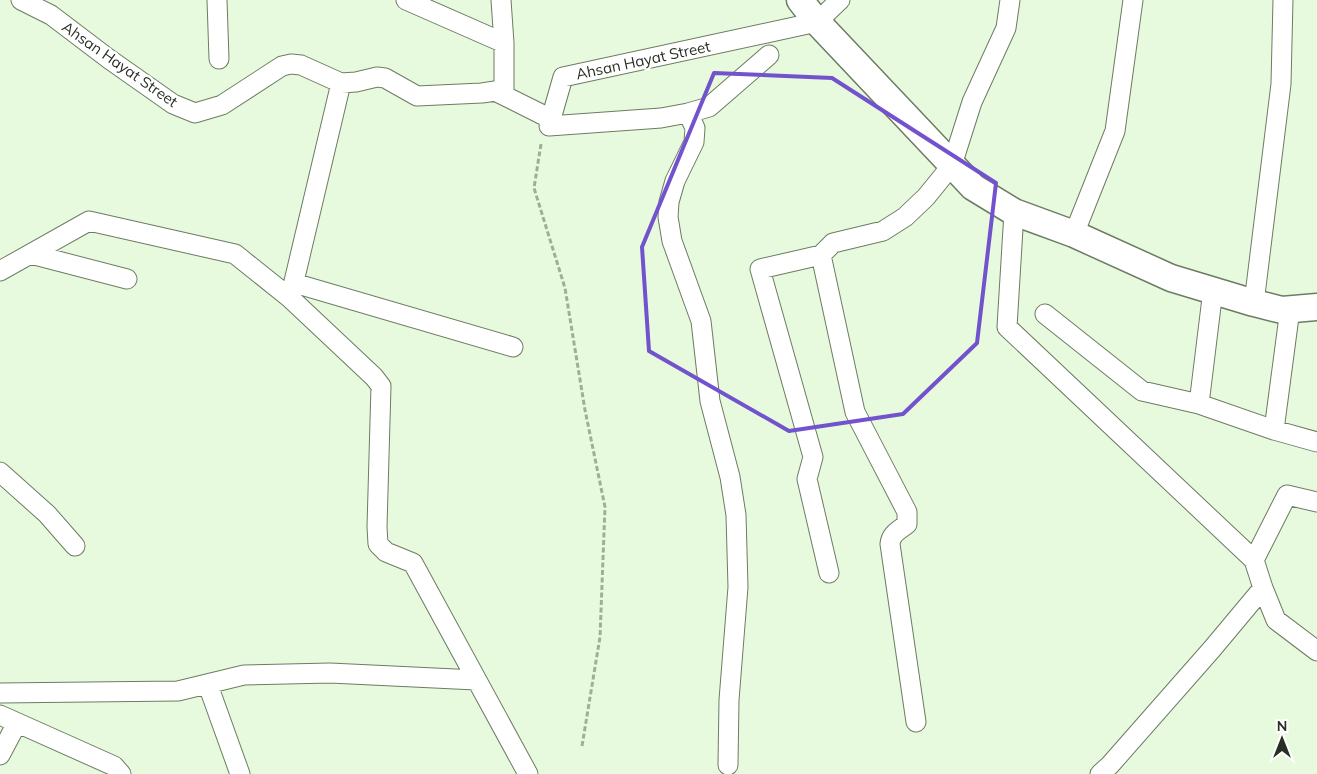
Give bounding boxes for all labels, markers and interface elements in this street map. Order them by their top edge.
street label: Ahsan Hayat Street [59,17,181,111]
street label: Ahsan Hayat Street [574,36,712,84]
north arrow [1257,714,1307,764]
text: N [1277,717,1287,735]

